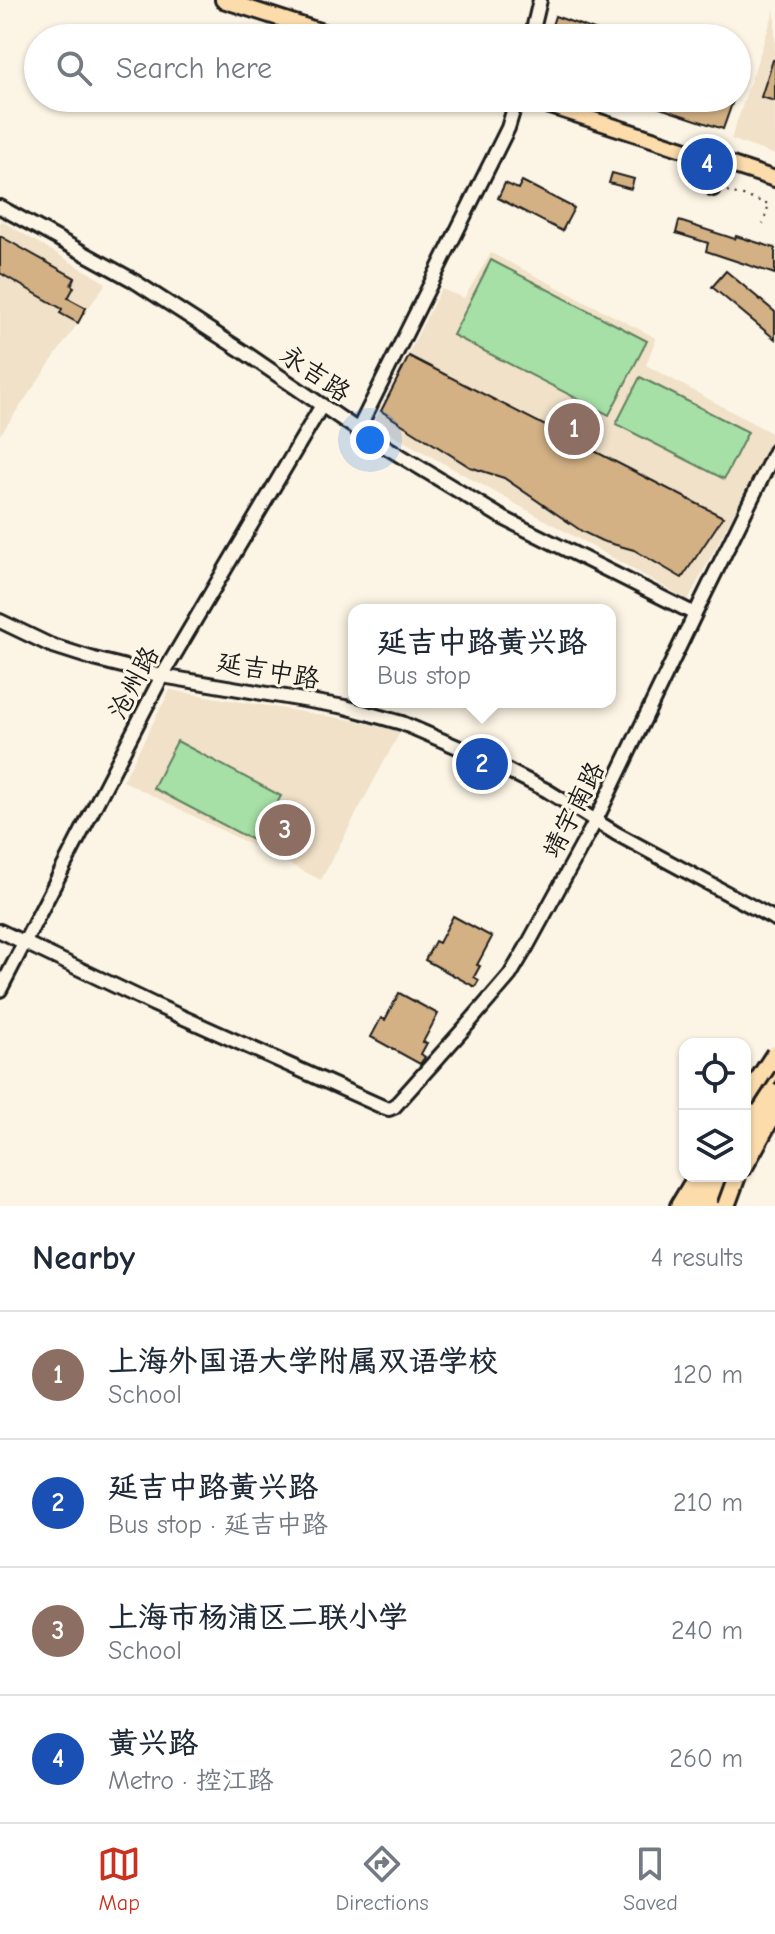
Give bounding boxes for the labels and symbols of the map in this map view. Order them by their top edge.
pin: 4 [681,134,733,194]
street label: 永吉路 [274,340,356,408]
pin: 1 [548,399,600,459]
your location [350,420,390,460]
street label: 沧州路 [102,642,166,724]
street label: 延吉中路 [214,647,322,695]
pin: 2 [456,734,508,794]
street label: 靖宇南路 [537,757,611,863]
pin: 3 [259,800,311,860]

